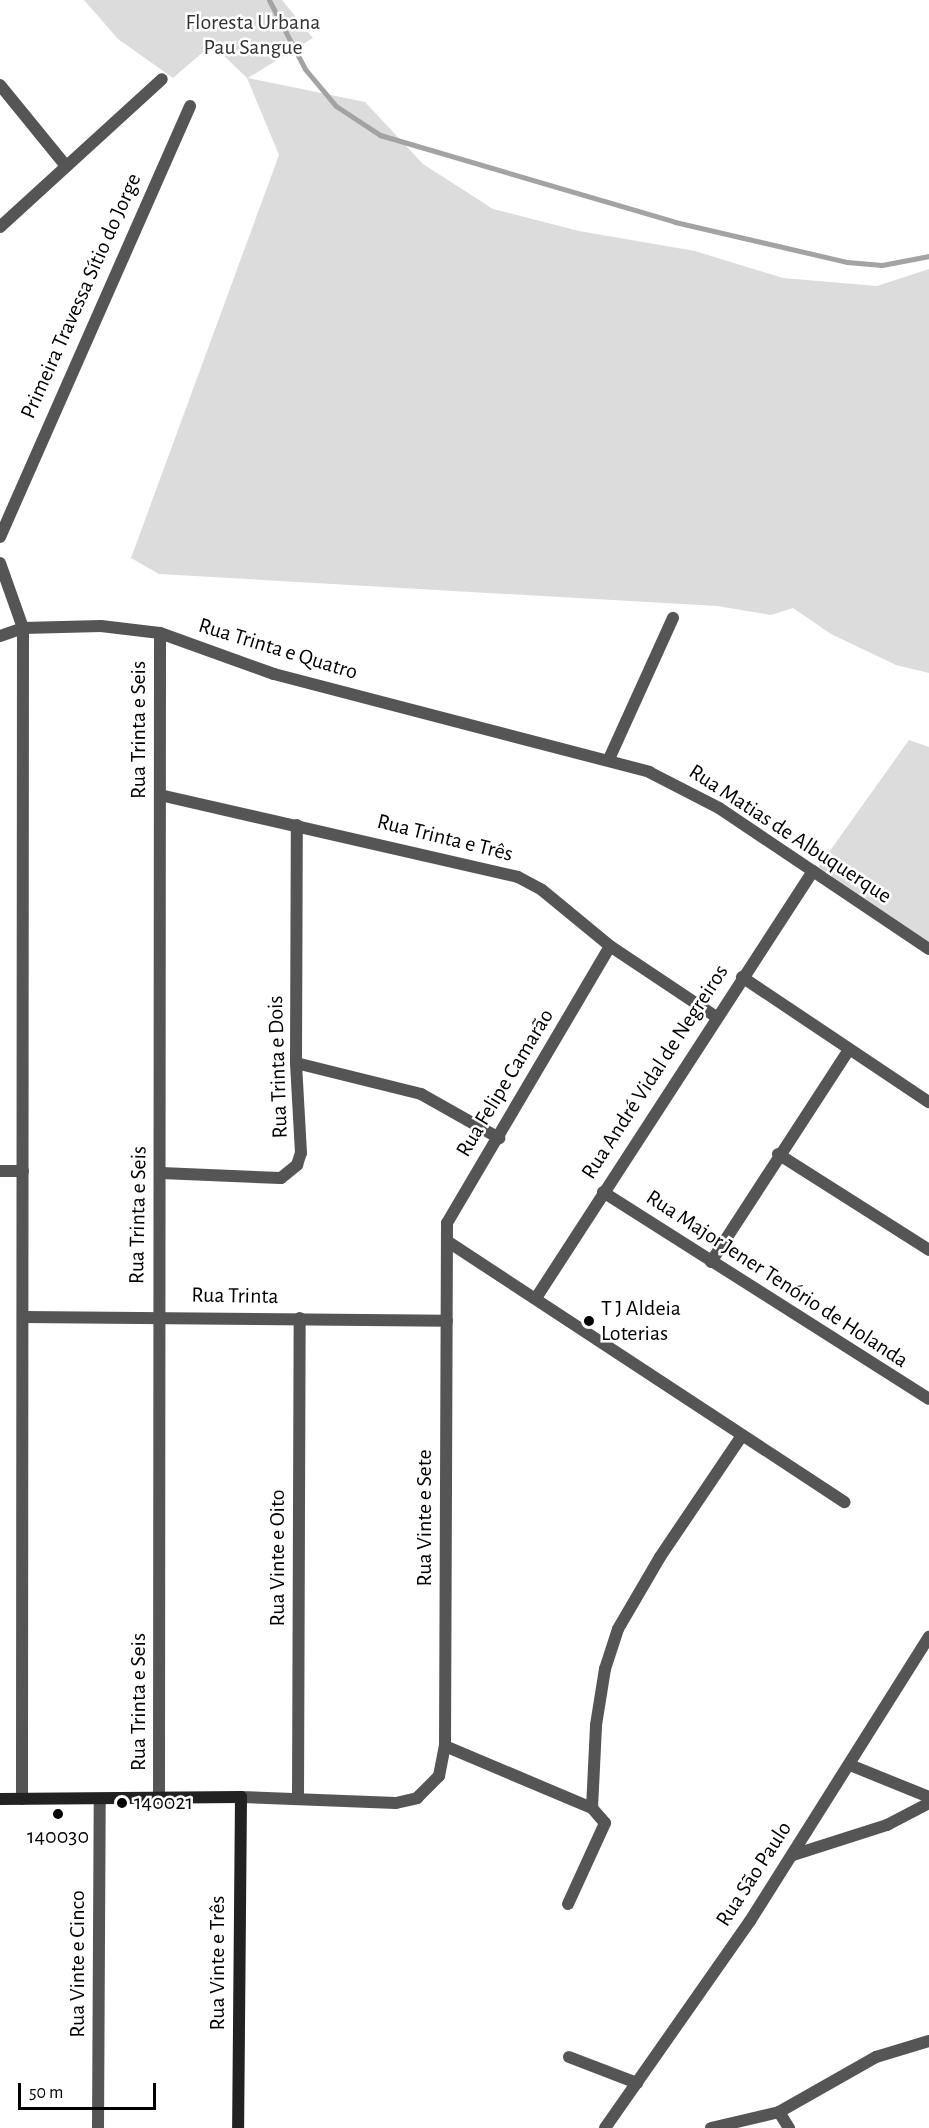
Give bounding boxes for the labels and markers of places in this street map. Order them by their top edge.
place label: T J Aldeia Loterias [601,1295,681,1346]
marker: T J Aldeia Loterias [582,1314,596,1328]
place label: 140021 [134,1790,193,1816]
marker: 140021 [115,1796,129,1810]
marker: 140030 [51,1807,65,1821]
place label: 140030 [27,1824,89,1850]

